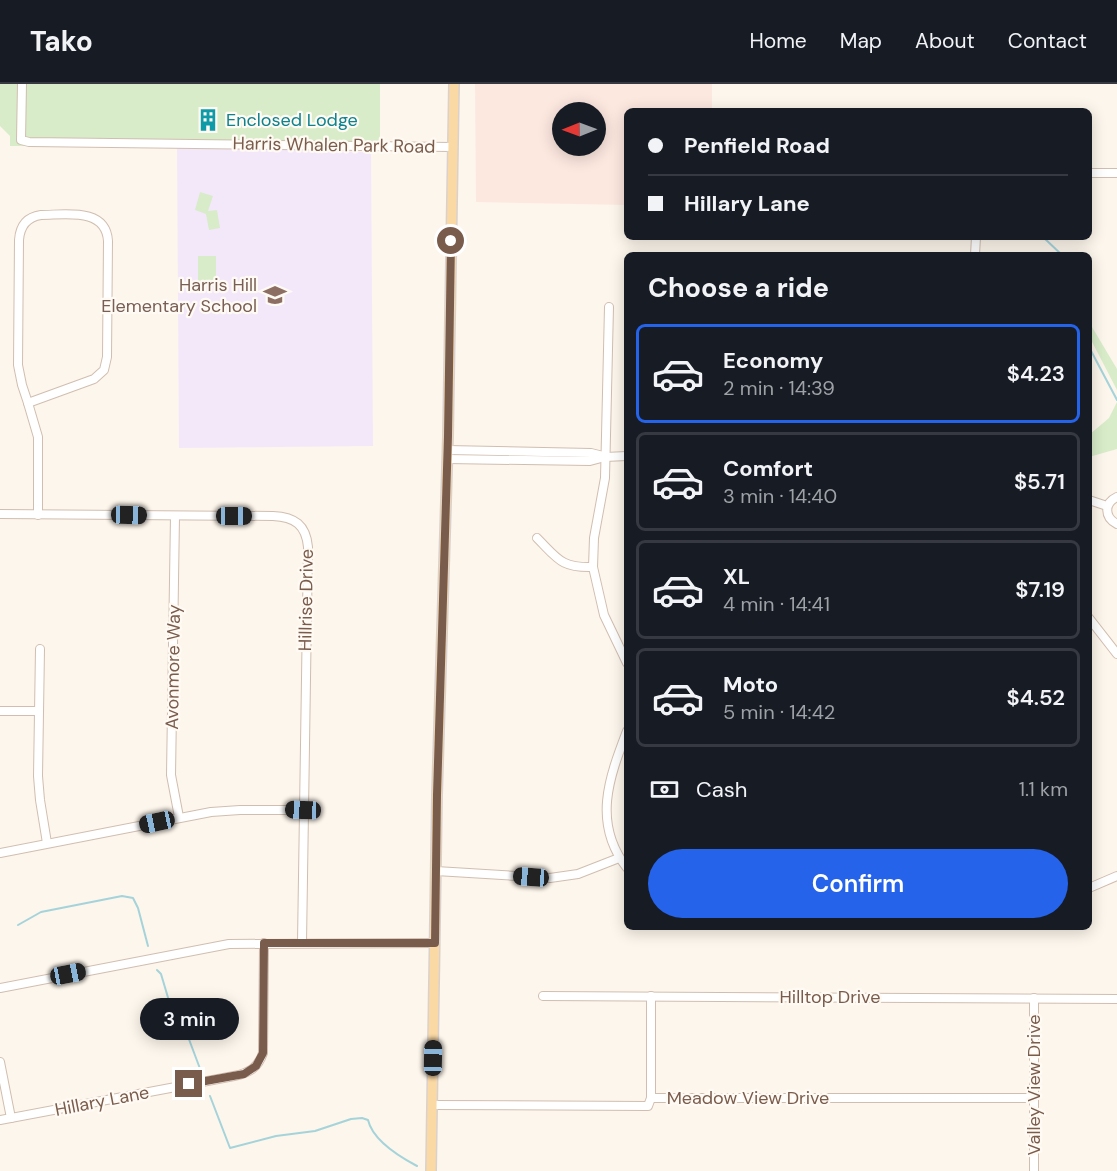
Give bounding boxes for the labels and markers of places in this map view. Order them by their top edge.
building icon: Enclosed Lodge [195,107,221,133]
place label: Enclosed Lodge [226,108,358,132]
place label: Harris Hill Elementary School [101,273,257,318]
school or university icon: Harris Hill Elementary School [262,282,288,308]

